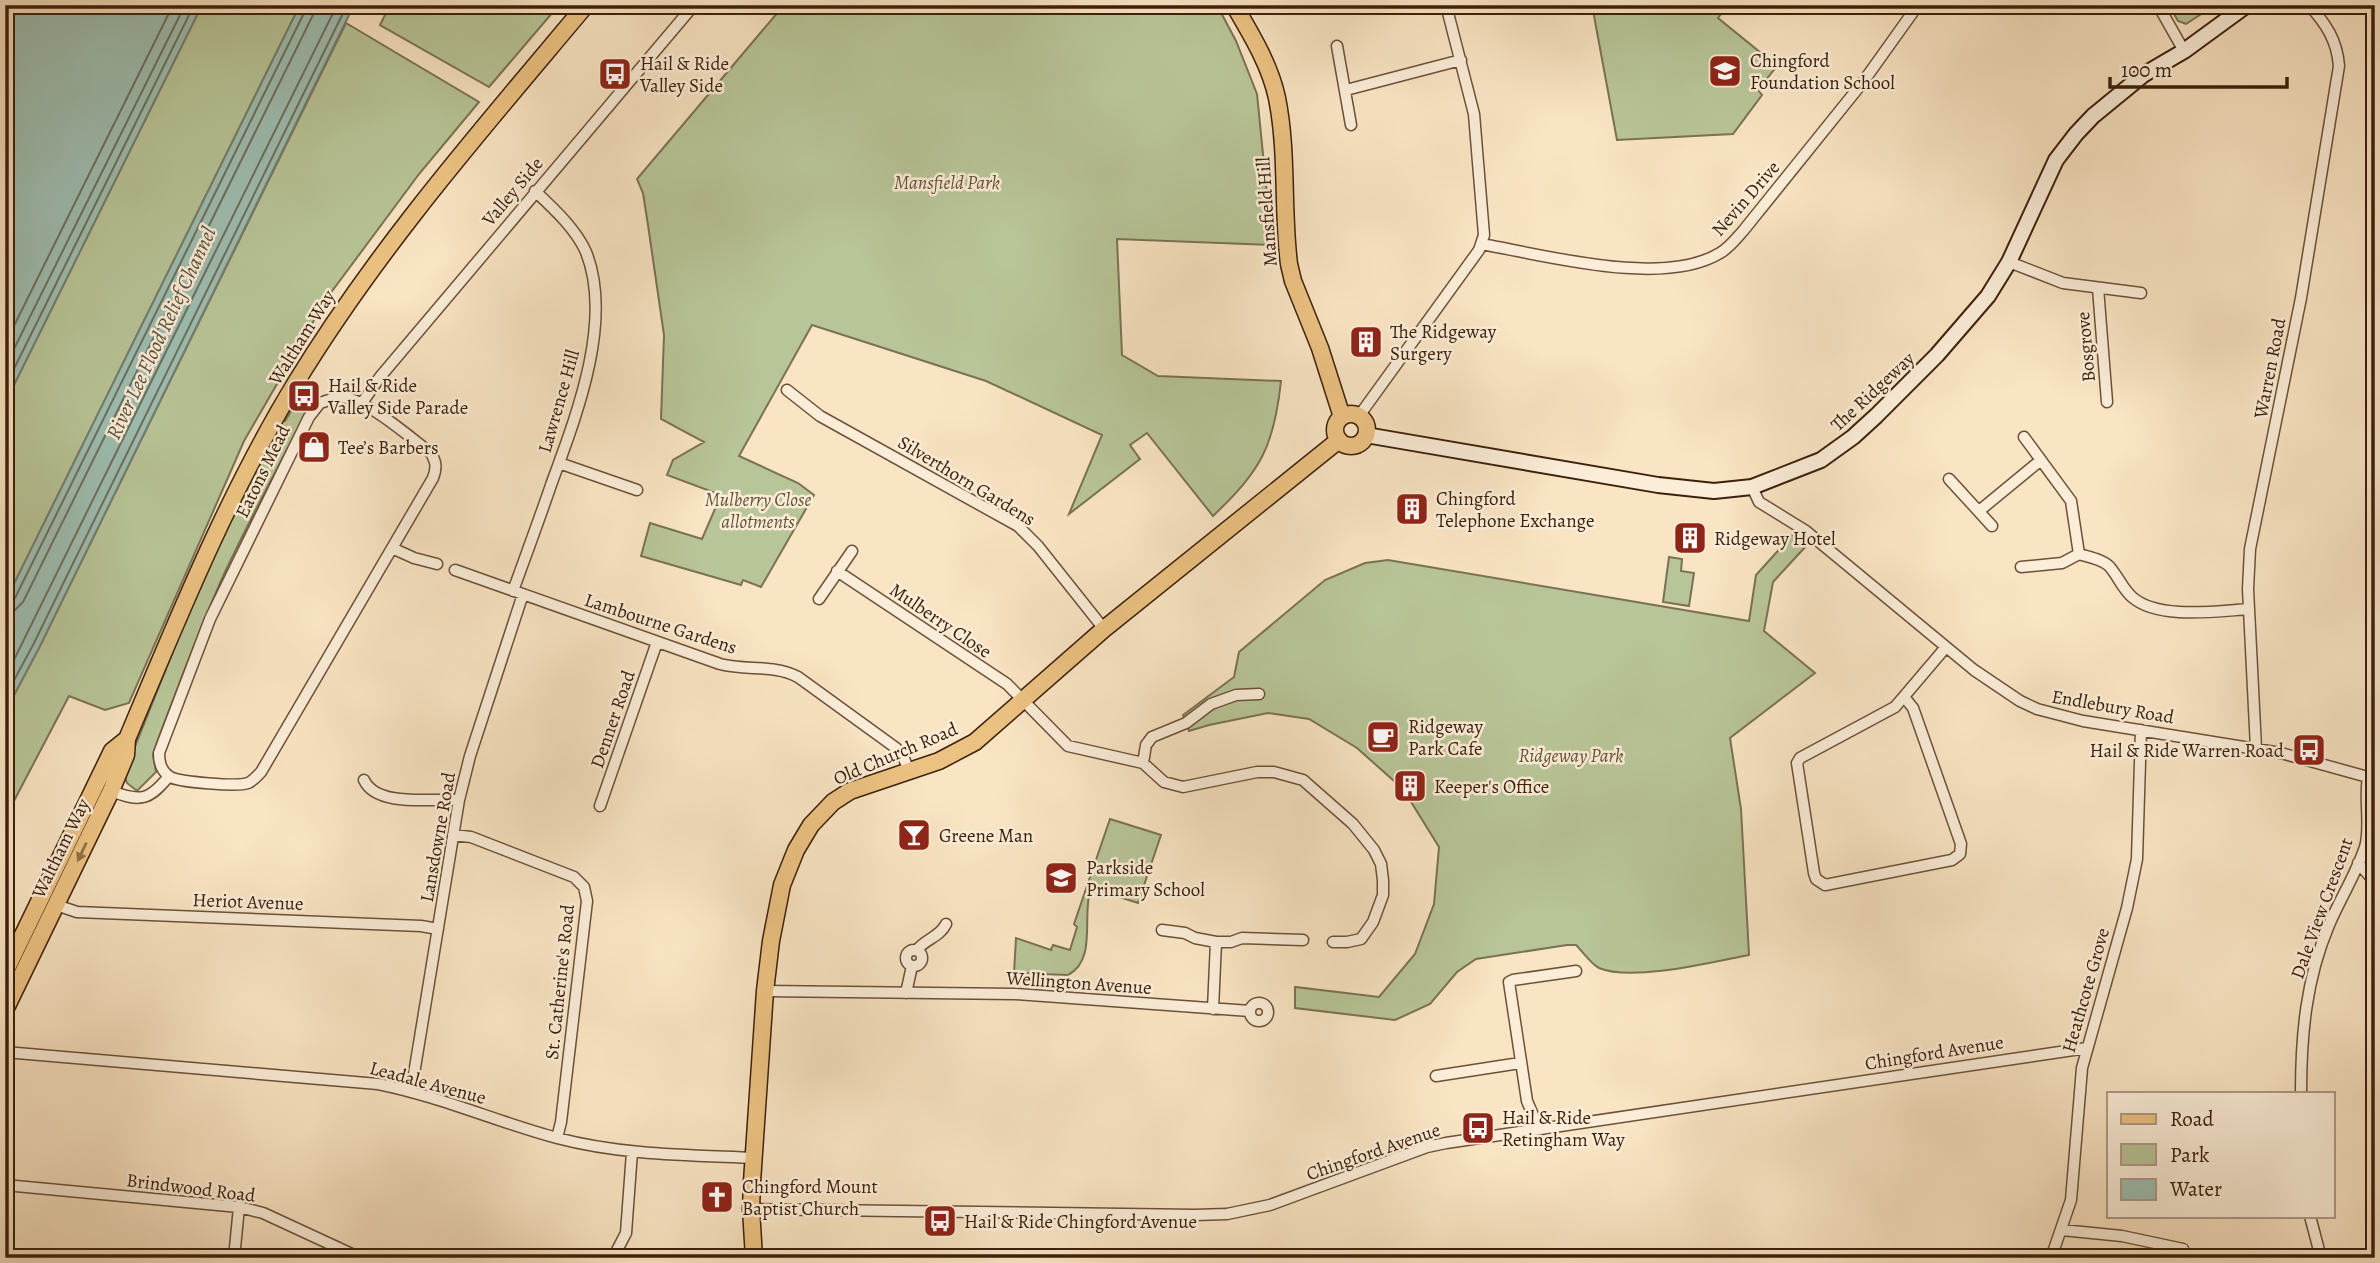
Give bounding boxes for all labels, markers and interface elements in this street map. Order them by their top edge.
scale bar [2110,46,2287,90]
place label: Chingford Foundation School [1750,48,1895,96]
place label: Hail & Ride Valley Side [639,51,729,99]
school or university icon: Chingford Foundation School [1706,52,1744,90]
bus stop icon: Hail & Ride Valley Side [596,55,634,93]
text: 100 m [2121,56,2172,84]
street label: Valley Side [476,152,549,233]
street label: Nevin Drive [1706,155,1786,242]
street label: Mansfield Hill [1250,156,1284,268]
park label: Mansfield Park [894,170,1000,196]
water label: River Lee Flood Relief Channel [99,221,223,444]
street label: Waltham Way [262,285,342,391]
street label: Bosgrove [2070,311,2102,383]
street label: Warren Road [2247,315,2293,422]
place label: The Ridgeway Surgery [1390,319,1497,367]
building icon: The Ridgeway Surgery [1347,323,1385,361]
street label: Lawrence Hill [532,346,586,456]
street label: The Ridgeway [1825,346,1921,437]
place label: Hail & Ride Valley Side Parade [327,373,468,421]
bus stop icon: Hail & Ride Valley Side Parade [285,377,323,415]
street label: Eatons Mead [229,420,297,522]
shop icon: Tee’s Barbers [295,428,333,466]
street label: Silverthorn Gardens [893,429,1040,532]
place label: Tee’s Barbers [338,435,439,461]
place label: Chingford Telephone Exchange [1436,486,1595,534]
park label: Mulberry Close allotments [705,487,811,535]
building icon: Chingford Telephone Exchange [1393,490,1431,528]
building icon: Ridgeway Hotel [1671,519,1709,557]
place label: Ridgeway Hotel [1714,526,1836,552]
street label: Mulberry Close [884,577,997,665]
street label: Lambourne Gardens [581,587,740,661]
street label: Denner Road [584,666,642,772]
street label: Endlebury Road [2050,683,2177,731]
place label: Ridgeway Park Cafe [1408,714,1484,762]
street label: Old Church Road [829,716,962,792]
cafe icon: Ridgeway Park Cafe [1364,718,1402,756]
bus stop icon: Hail & Ride Warren Road [2290,731,2328,769]
place label: Hail & Ride Warren Road [2089,738,2285,764]
park label: Ridgeway Park [1518,743,1624,769]
building icon: Keeper's Office [1391,767,1429,805]
street label: Lansdowne Road [414,769,462,904]
place label: Keeper's Office [1434,774,1549,800]
street label: Waltham Way [25,794,96,903]
bar icon: Greene Man [895,816,933,854]
place label: Greene Man [939,823,1033,849]
street label: Dale View Crescent [2284,834,2360,983]
one-way arrow [76,842,87,862]
place label: Parkside Primary School [1086,855,1205,903]
school or university icon: Parkside Primary School [1042,859,1080,897]
street label: Heriot Avenue [192,887,304,917]
street label: St. Catherine's Road [539,902,581,1061]
street label: Heathcote Grove [2056,925,2116,1056]
street label: Wellington Avenue [1004,965,1153,1001]
street label: Chingford Avenue [1863,1029,2005,1077]
street label: Leadale Avenue [367,1055,489,1111]
legend [2107,1092,2334,1218]
place label: Hail & Ride Retingham Way [1502,1105,1625,1153]
text: Road [2170,1105,2214,1133]
bus stop icon: Hail & Ride Retingham Way [1459,1109,1497,1147]
street label: Chingford Avenue [1303,1117,1444,1187]
text: Park [2170,1141,2210,1169]
street label: Brindwood Road [125,1167,258,1209]
place label: Chingford Mount Baptist Church [742,1174,878,1222]
text: Water [2169,1175,2222,1203]
church icon: Chingford Mount Baptist Church [698,1178,736,1216]
bus stop icon: Hail & Ride Chingford Avenue [921,1202,959,1240]
place label: Hail & Ride Chingford Avenue [964,1209,1197,1235]

